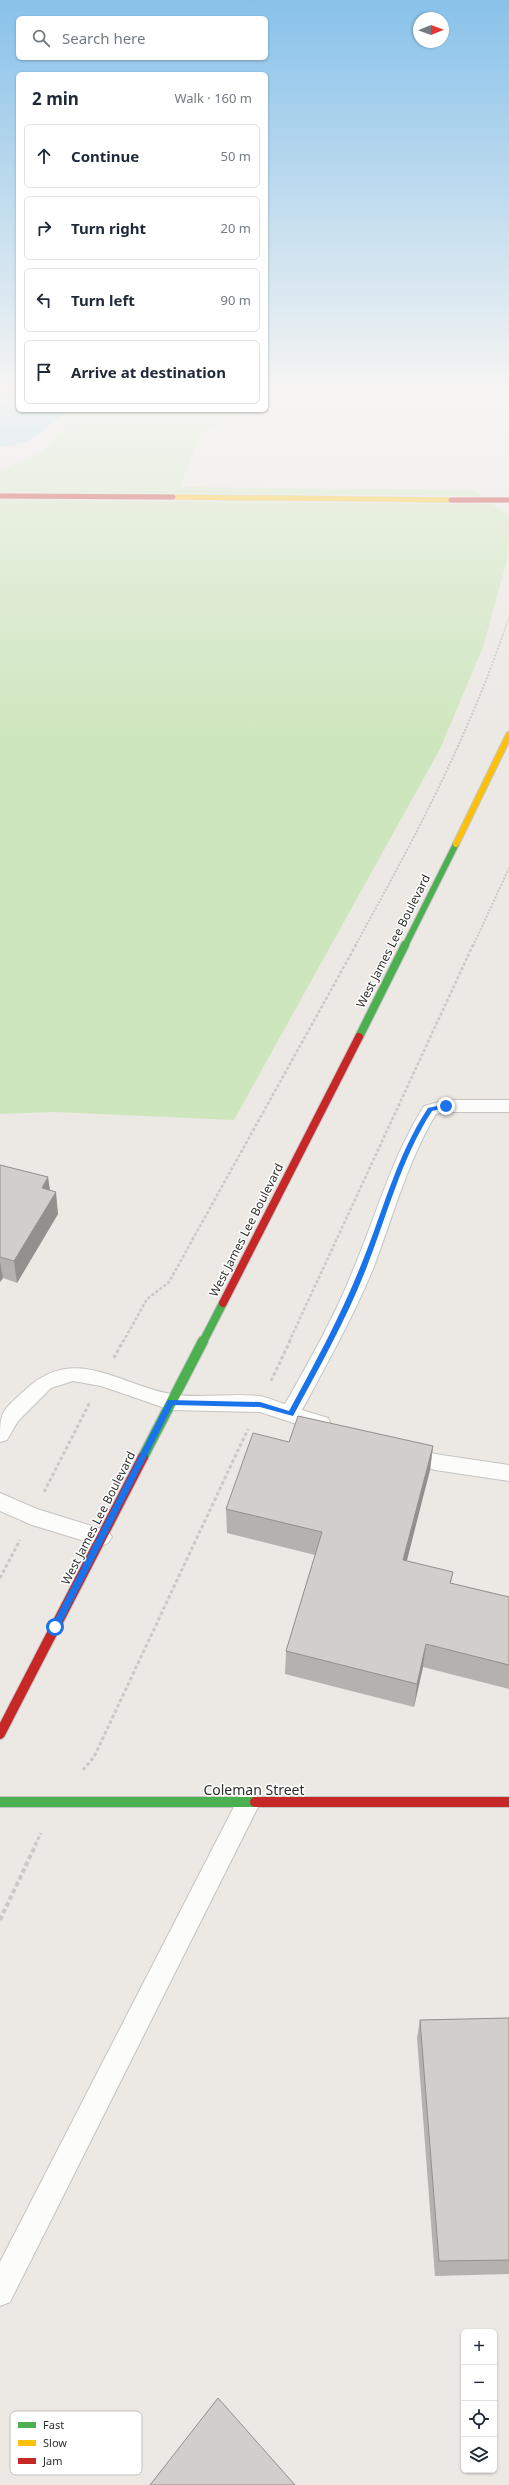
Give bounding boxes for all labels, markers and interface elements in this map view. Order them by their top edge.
north arrow [413,12,449,48]
search box [16,16,268,60]
icon: search [30,27,52,49]
text: Search here [62,28,145,48]
text: 2 min [32,87,79,110]
text: Walk · 160 m [174,89,252,107]
icon: ahead [33,145,55,167]
text: Continue [71,146,139,166]
text: 50 m [221,147,251,165]
icon: right [33,217,55,239]
text: Turn right [71,218,146,238]
text: 20 m [221,219,251,237]
icon: left [33,289,55,311]
text: Turn left [71,290,135,310]
text: 90 m [221,291,251,309]
icon: arrive [33,361,55,383]
text: Arrive at destination [71,362,226,382]
street label: West James Lee Boulevard [352,871,434,1011]
route end [437,1097,455,1115]
street label: West James Lee Boulevard [205,1160,287,1300]
street label: West James Lee Boulevard [57,1448,139,1588]
route start [46,1618,64,1636]
street label: Coleman Street [203,1780,305,1799]
map controls [461,2329,497,2473]
button: + [461,2329,497,2365]
button: − [461,2365,497,2401]
button: locate [461,2401,497,2437]
legend [10,2411,142,2475]
text: Fast [43,2417,64,2432]
text: Slow [43,2435,67,2450]
button: layers [461,2437,497,2473]
text: Jam [42,2453,62,2468]

